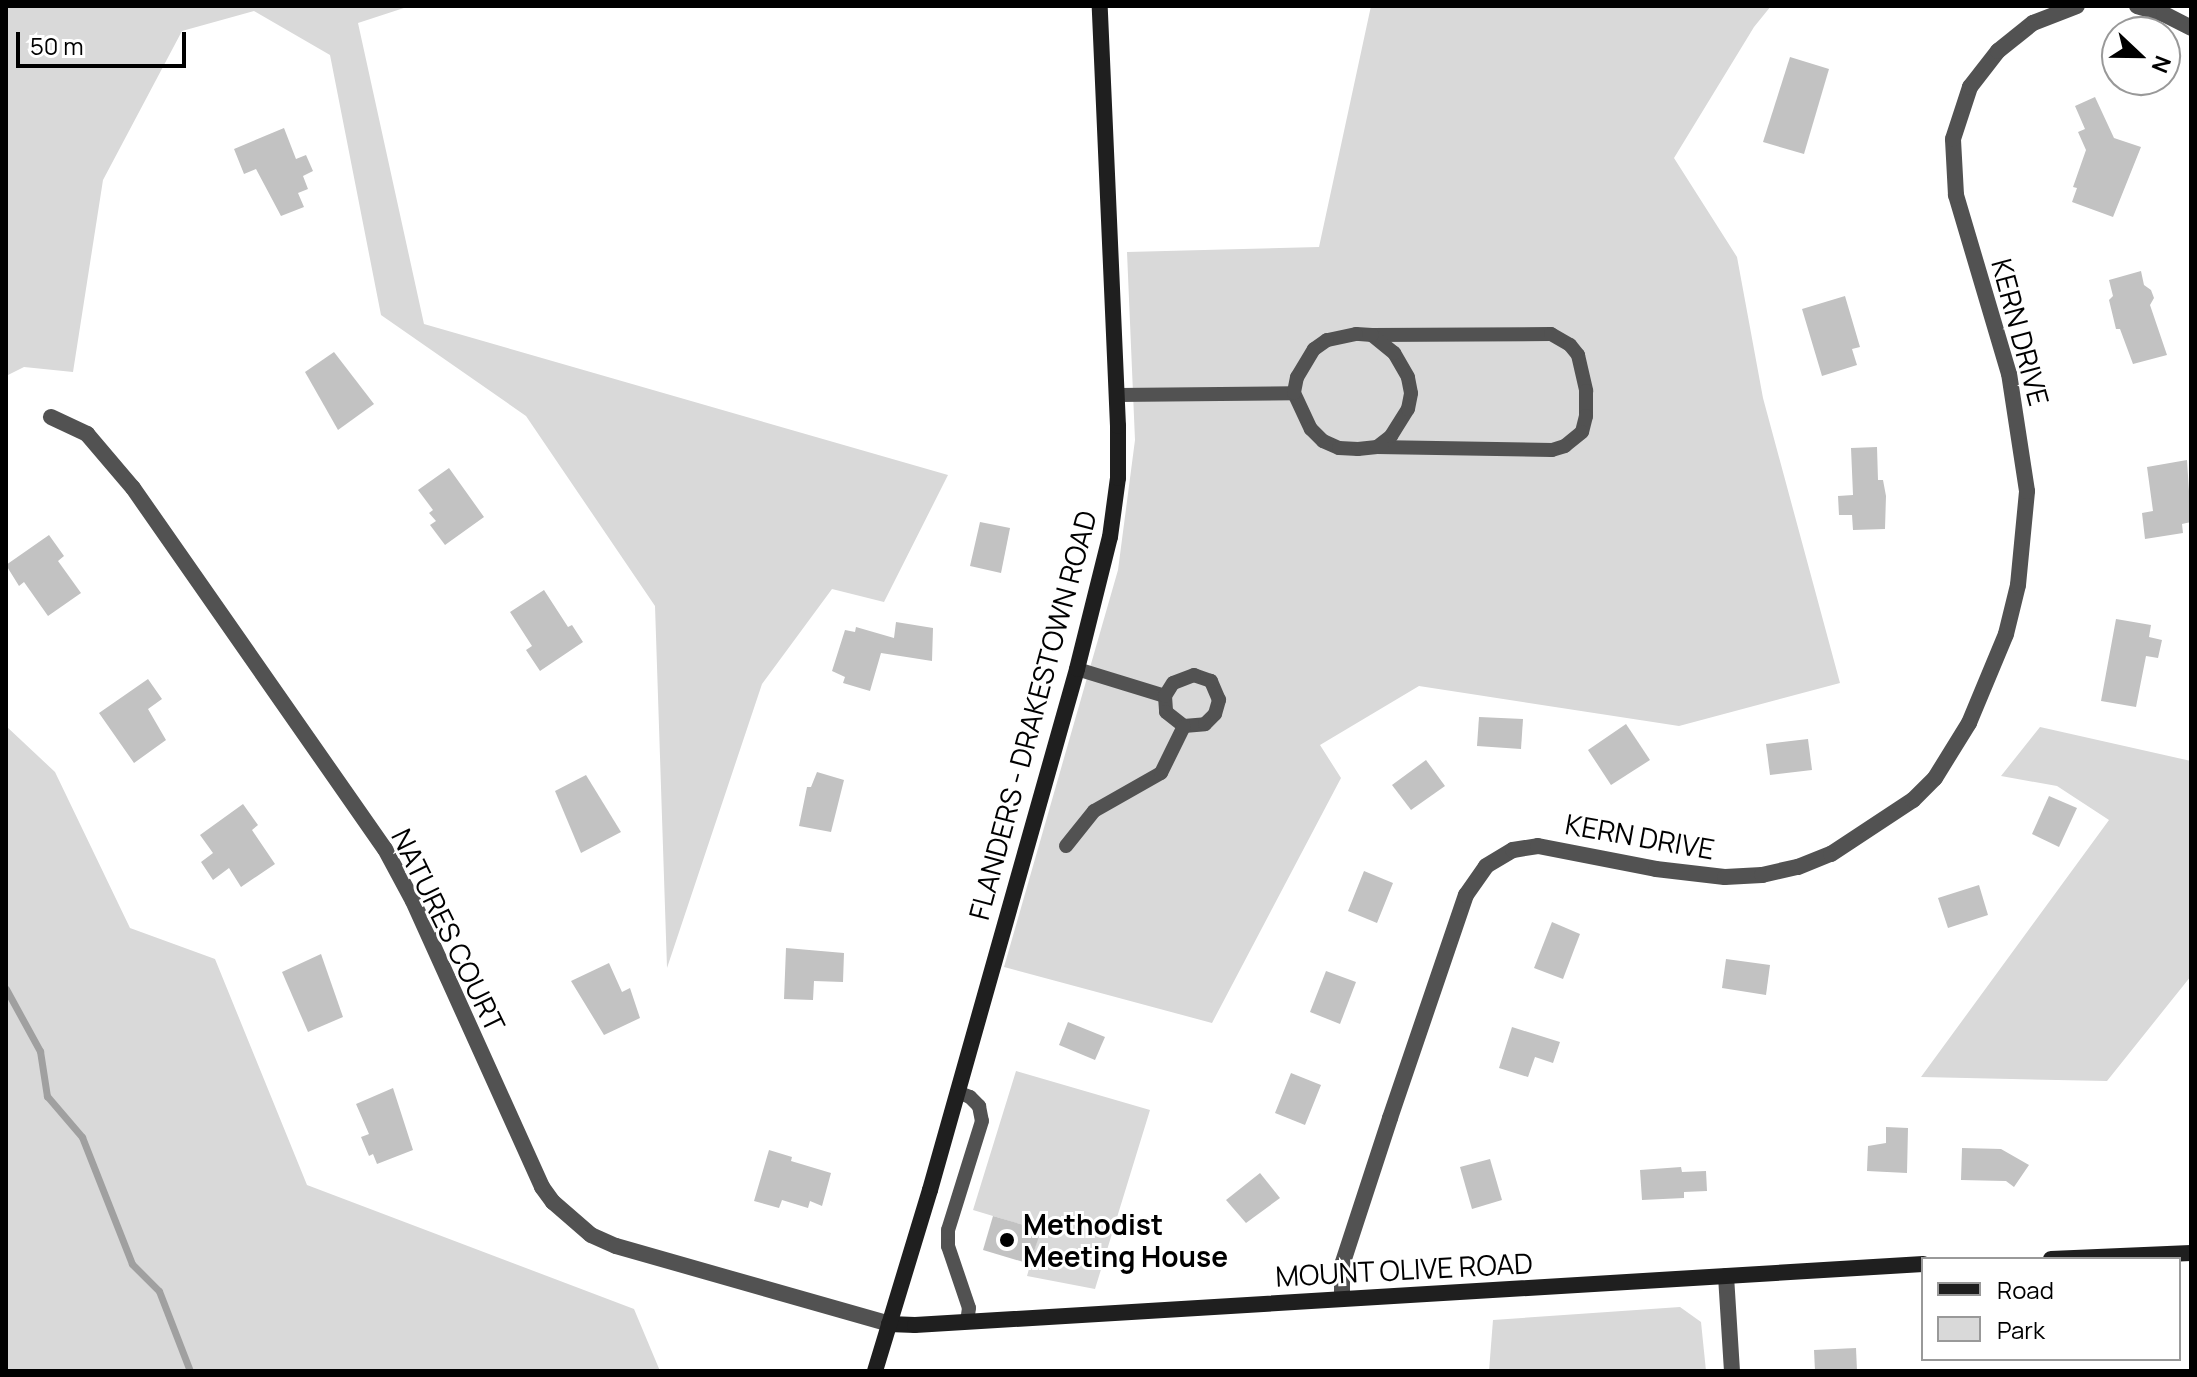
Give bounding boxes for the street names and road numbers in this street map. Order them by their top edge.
street label: KERN DRIVE [1985,255,2057,409]
street label: FLANDERS - DRAKESTOWN ROAD [961,507,1103,923]
street label: KERN DRIVE [1563,806,1717,866]
street label: NATURES COURT [385,823,513,1037]
street label: MOUNT OLIVE ROAD [1274,1245,1534,1293]

